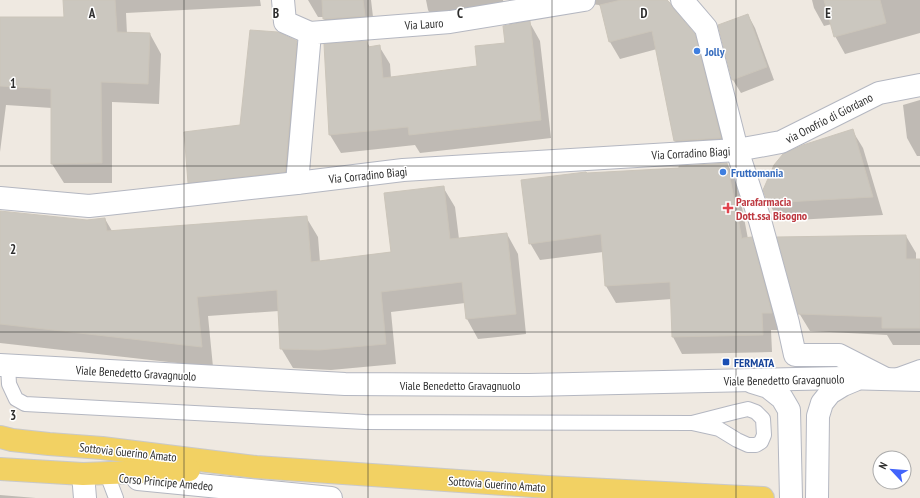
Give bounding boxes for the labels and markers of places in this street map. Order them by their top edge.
place label: Jolly [704,44,725,59]
marker: Jolly [692,46,702,56]
place label: Fruttomania [731,165,783,180]
marker: Fruttomania [718,167,728,177]
place label: Parafarmacia Dott.ssa Bisogno [736,194,808,223]
marker: Parafarmacia Dott.ssa Bisogno [723,203,733,213]
place label: FERMATA [734,355,775,370]
marker: FERMATA [721,357,731,367]

